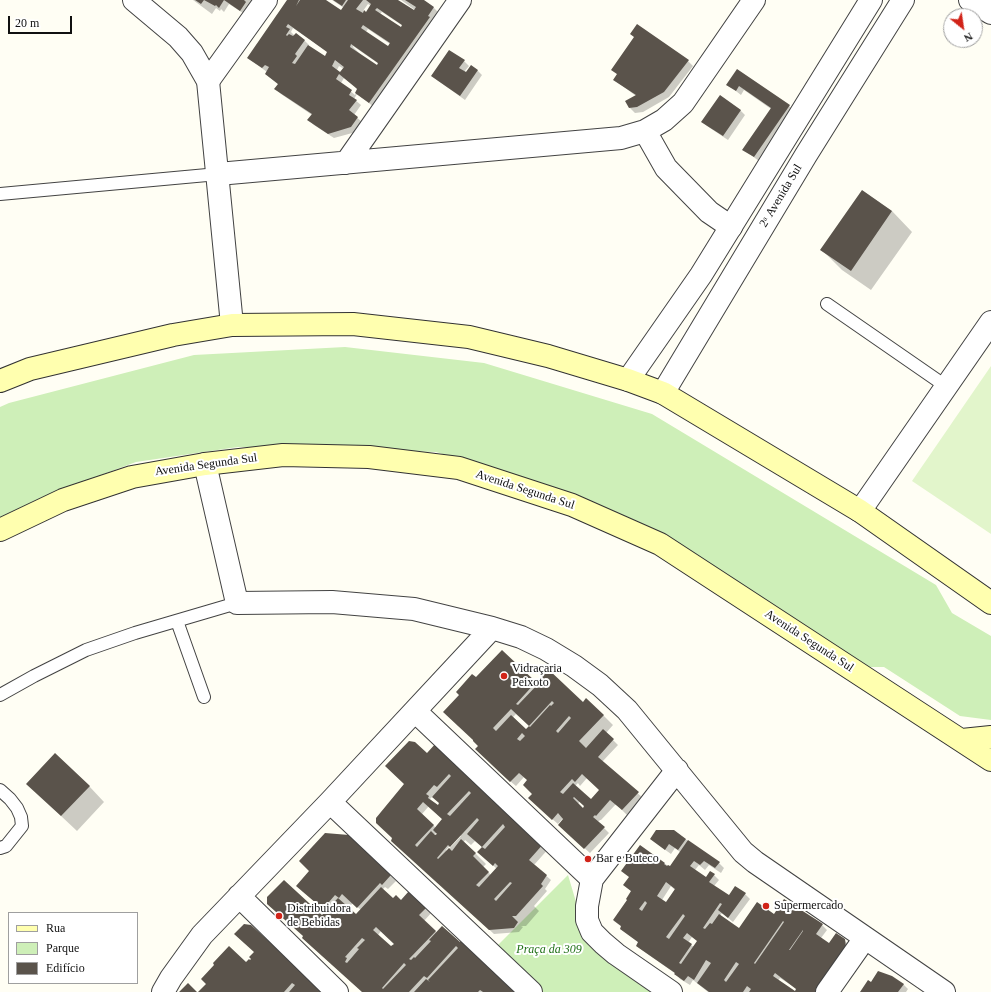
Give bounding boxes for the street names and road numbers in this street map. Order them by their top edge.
street label: 2ᵃ Avenida Sul [757,162,805,230]
street label: Avenida Segunda Sul [154,451,258,479]
street label: Avenida Segunda Sul [474,467,576,513]
street label: Avenida Segunda Sul [762,607,856,675]

